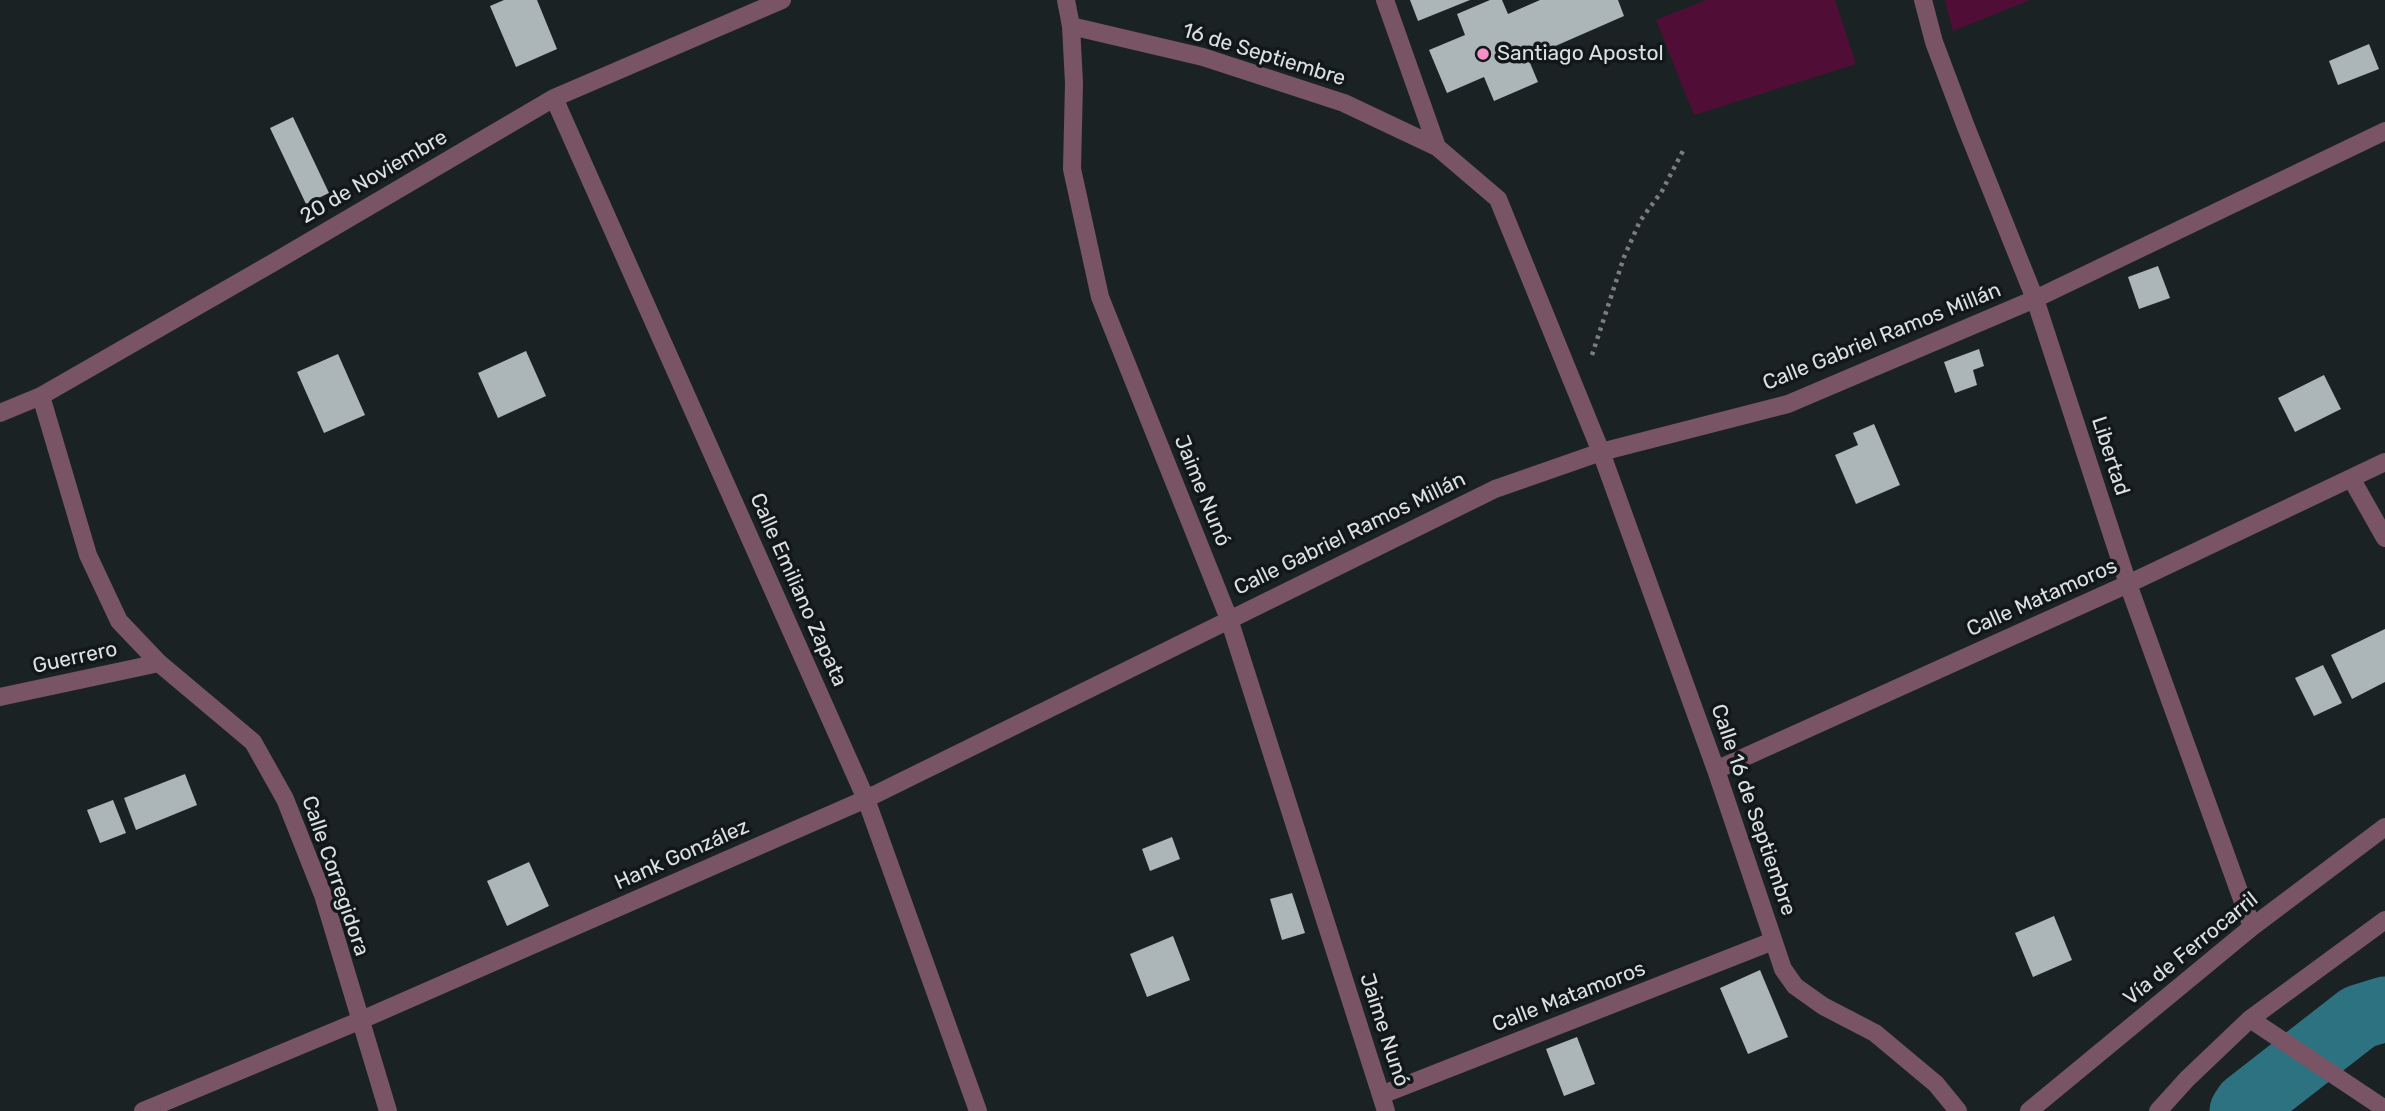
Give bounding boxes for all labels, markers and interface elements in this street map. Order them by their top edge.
street label: 16 de Septiembre [1179,18,1349,92]
place label: Santiago Apostol [1497,41,1664,67]
marker: Santiago Apostol [1475,46,1491,62]
street label: 20 de Noviembre [296,125,452,229]
street label: Calle Gabriel Ramos Millán [1759,278,2005,396]
street label: Libertad [2085,413,2135,499]
street label: Jaime Nunó [1168,432,1236,550]
street label: Calle Gabriel Ramos Millán [1230,467,1470,601]
street label: Calle Emiliano Zapata [744,489,852,691]
street label: Calle Matamoros [1963,554,2121,642]
street label: Guerrero [30,637,120,679]
street label: Calle 16 de Septiembre [1705,701,1801,919]
street label: Calle Corregidora [296,793,374,959]
street label: Hank González [611,814,753,896]
street label: Vía de Ferrocarril [2119,887,2263,1011]
street label: Calle Matamoros [1489,956,1649,1038]
street label: Jaime Nunó [1354,970,1414,1090]

